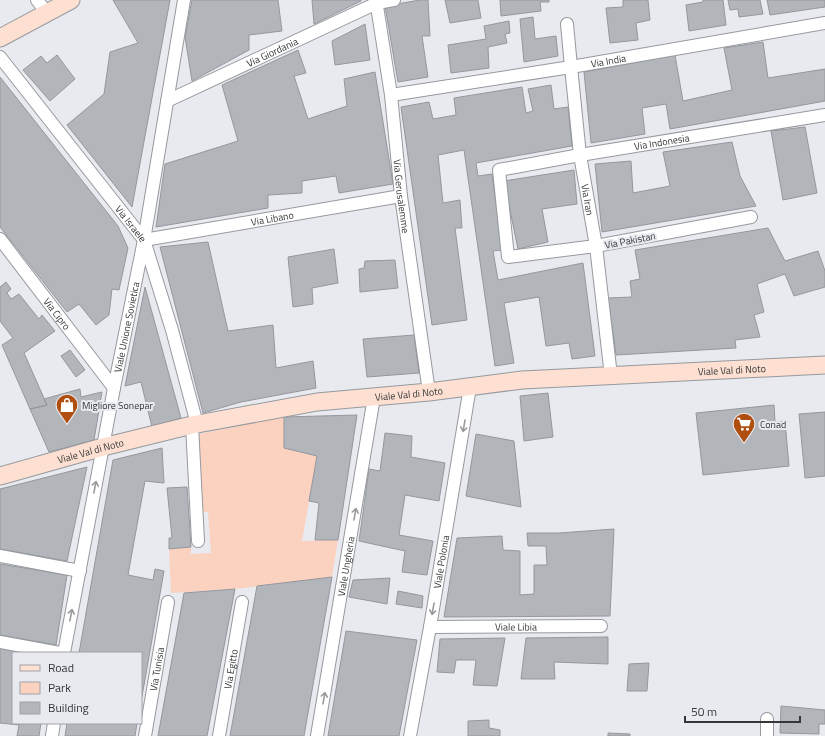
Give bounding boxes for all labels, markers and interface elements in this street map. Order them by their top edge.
street label: Via Giordania [244,34,300,71]
street label: Via India [590,51,627,71]
street label: Via Indonesia [633,130,691,154]
street label: Via Gerusalemme [389,159,413,234]
street label: Via Iran [577,183,597,217]
street label: Via Israele [111,202,150,246]
street label: Via Libano [250,208,295,230]
street label: Via Pakistan [603,228,657,253]
street label: Viale Unione Sovietica [110,280,143,374]
street label: Via Cipro [40,295,74,333]
street label: Viale Val di Noto [697,361,766,379]
street label: Viale Val di Noto [374,383,444,405]
shop icon: Migliore Sonepar [54,392,80,425]
place label: Migliore Sonepar [82,398,154,413]
supermarket icon: Conad [731,411,757,444]
place label: Conad [760,417,786,432]
one-way arrow [460,419,468,432]
street label: Viale Val di Noto [56,435,125,467]
one-way arrow [92,481,100,494]
one-way arrow [351,508,359,521]
street label: Viale Polonia [430,534,453,590]
street label: Viale Ungheria [334,535,358,598]
one-way arrow [429,602,437,615]
one-way arrow [68,609,76,622]
street label: Viale Libia [495,619,537,635]
street label: Via Tunisia [146,646,168,692]
street label: Via Egitto [220,648,242,690]
legend [12,652,142,724]
text: Road [48,658,74,677]
text: Park [48,678,71,697]
one-way arrow [320,691,328,704]
text: Building [48,698,89,717]
scale bar [685,698,800,724]
text: 50 m [691,702,717,721]

